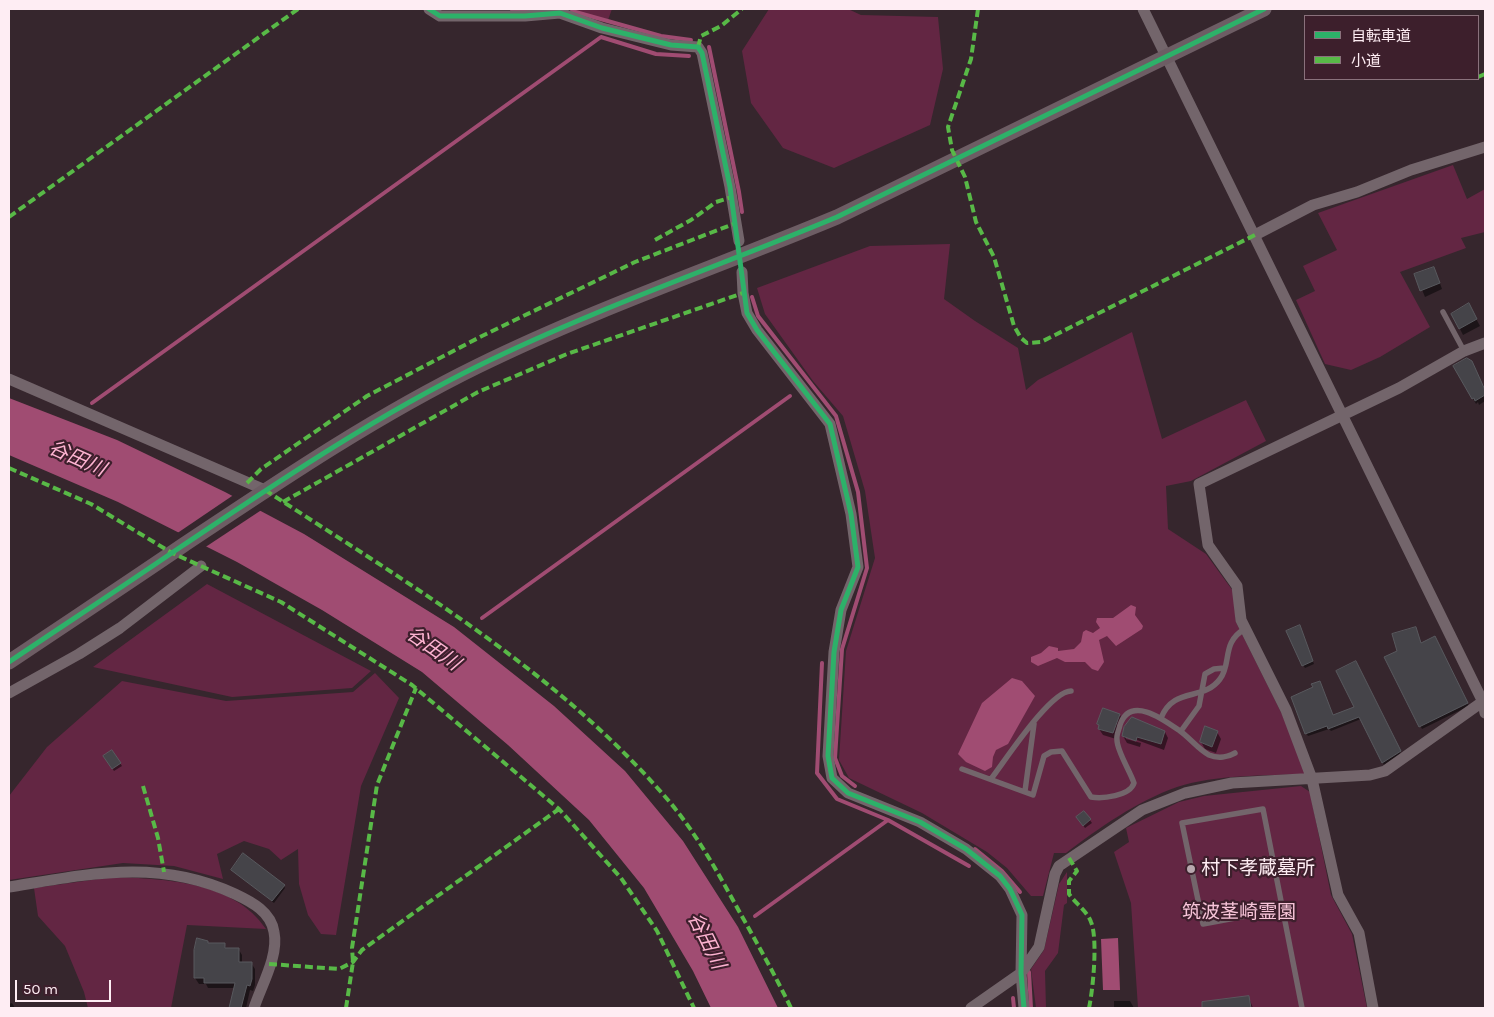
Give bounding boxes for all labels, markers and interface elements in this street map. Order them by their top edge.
legend [1304,15,1479,80]
text: 自転車道 [1351,27,1411,45]
text: 小道 [1351,52,1381,70]
water label: 谷田川 [45,436,109,482]
water label: 谷田川 [402,622,464,676]
place label: 村下孝蔵墓所 [1201,858,1315,880]
marker: 村下孝蔵墓所 [1185,863,1197,875]
park label: 筑波茎崎霊園 [1182,902,1296,924]
water label: 谷田川 [682,909,730,973]
scale bar [18,970,114,1002]
text: 50 m [23,980,58,998]

